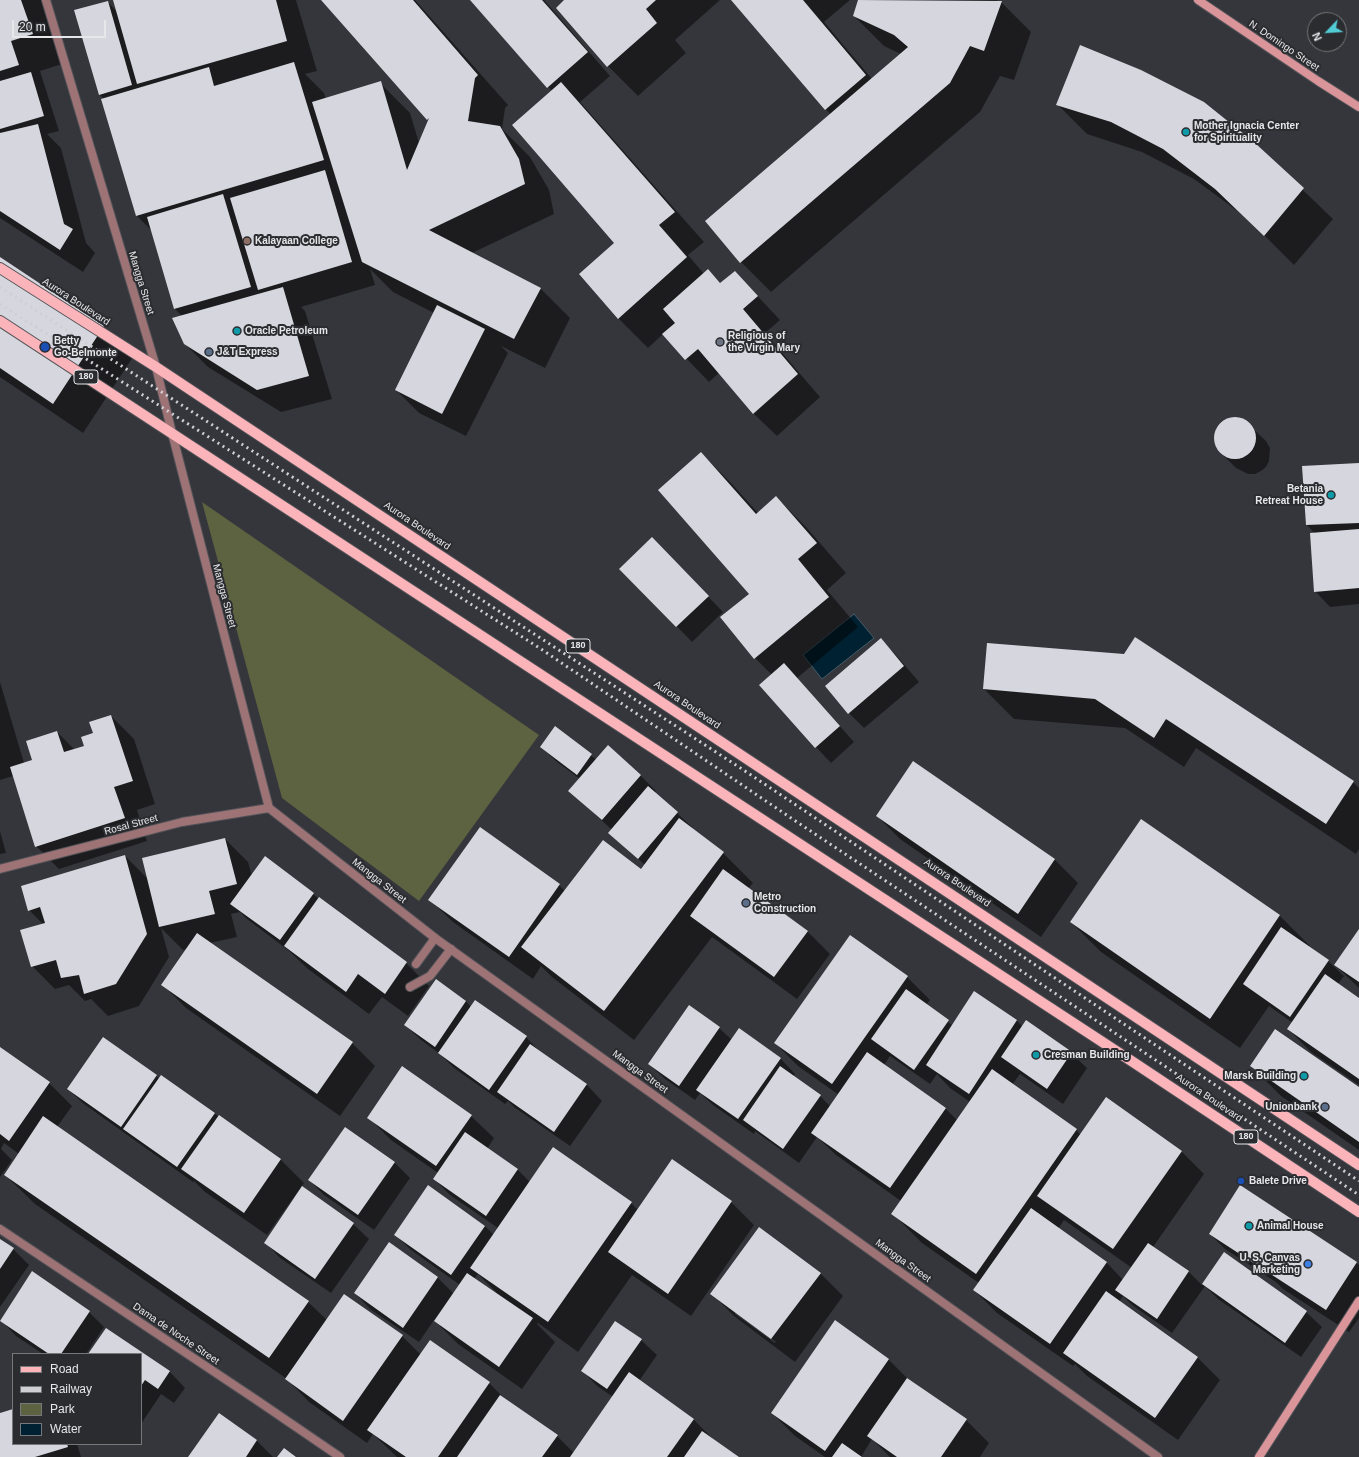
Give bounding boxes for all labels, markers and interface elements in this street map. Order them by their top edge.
scale bar [14,12,108,38]
north arrow [1307,12,1347,52]
street label: N. Domingo Street [1247,18,1321,74]
text: 20 m [19,20,46,34]
place label: Mother Ignacia Center for Spirituality [1194,120,1299,144]
marker: Mother Ignacia Center for Spirituality [1181,127,1191,137]
place label: Kalayaan College [255,235,338,247]
marker: Kalayaan College [242,236,252,246]
street label: Mangga Street [126,250,156,316]
street label: Aurora Boulevard [40,276,112,328]
place label: Oracle Petroleum [245,325,328,337]
marker: Oracle Petroleum [232,326,242,336]
place label: Religious of the Virgin Mary [728,330,800,354]
place label: Betty Go-Belmonte [54,335,117,358]
marker: Religious of the Virgin Mary [715,337,725,347]
marker: Betty Go-Belmonte [39,341,51,353]
place label: J&T Express [217,346,278,358]
marker: J&T Express [204,347,214,357]
road number: 180 [74,370,98,384]
place label: Betania Retreat House [1255,483,1323,506]
marker: Betania Retreat House [1326,490,1336,500]
street label: Aurora Boulevard [381,499,453,553]
street label: Mangga Street [210,563,238,629]
road number: 180 [566,639,590,653]
street label: Aurora Boulevard [651,678,723,732]
street label: Rosal Street [103,812,159,838]
street label: Mangga Street [349,856,409,906]
street label: Aurora Boulevard [921,856,993,910]
place label: Metro Construction [754,891,816,914]
marker: Metro Construction [741,898,751,908]
street label: Mangga Street [610,1048,670,1096]
place label: Cresman Building [1044,1049,1130,1061]
marker: Cresman Building [1031,1050,1041,1060]
place label: Marsk Building [1224,1070,1296,1082]
street label: Aurora Boulevard [1173,1071,1245,1125]
marker: Marsk Building [1299,1071,1309,1081]
place label: Unionbank [1265,1101,1317,1113]
marker: Unionbank [1320,1102,1330,1112]
road number: 180 [1234,1130,1258,1144]
place label: Balete Drive [1249,1175,1307,1187]
marker: Balete Drive [1236,1176,1246,1186]
place label: Animal House [1257,1220,1324,1232]
marker: Animal House [1244,1221,1254,1231]
street label: Mangga Street [873,1237,933,1285]
place label: U. S. Canvas Marketing [1239,1252,1300,1276]
marker: U. S. Canvas Marketing [1303,1259,1313,1269]
street label: Dama de Noche Street [130,1301,222,1367]
legend [12,1353,142,1445]
text: Road [50,1362,79,1376]
text: Railway [50,1382,92,1396]
text: Park [50,1402,75,1416]
text: Water [50,1422,82,1436]

